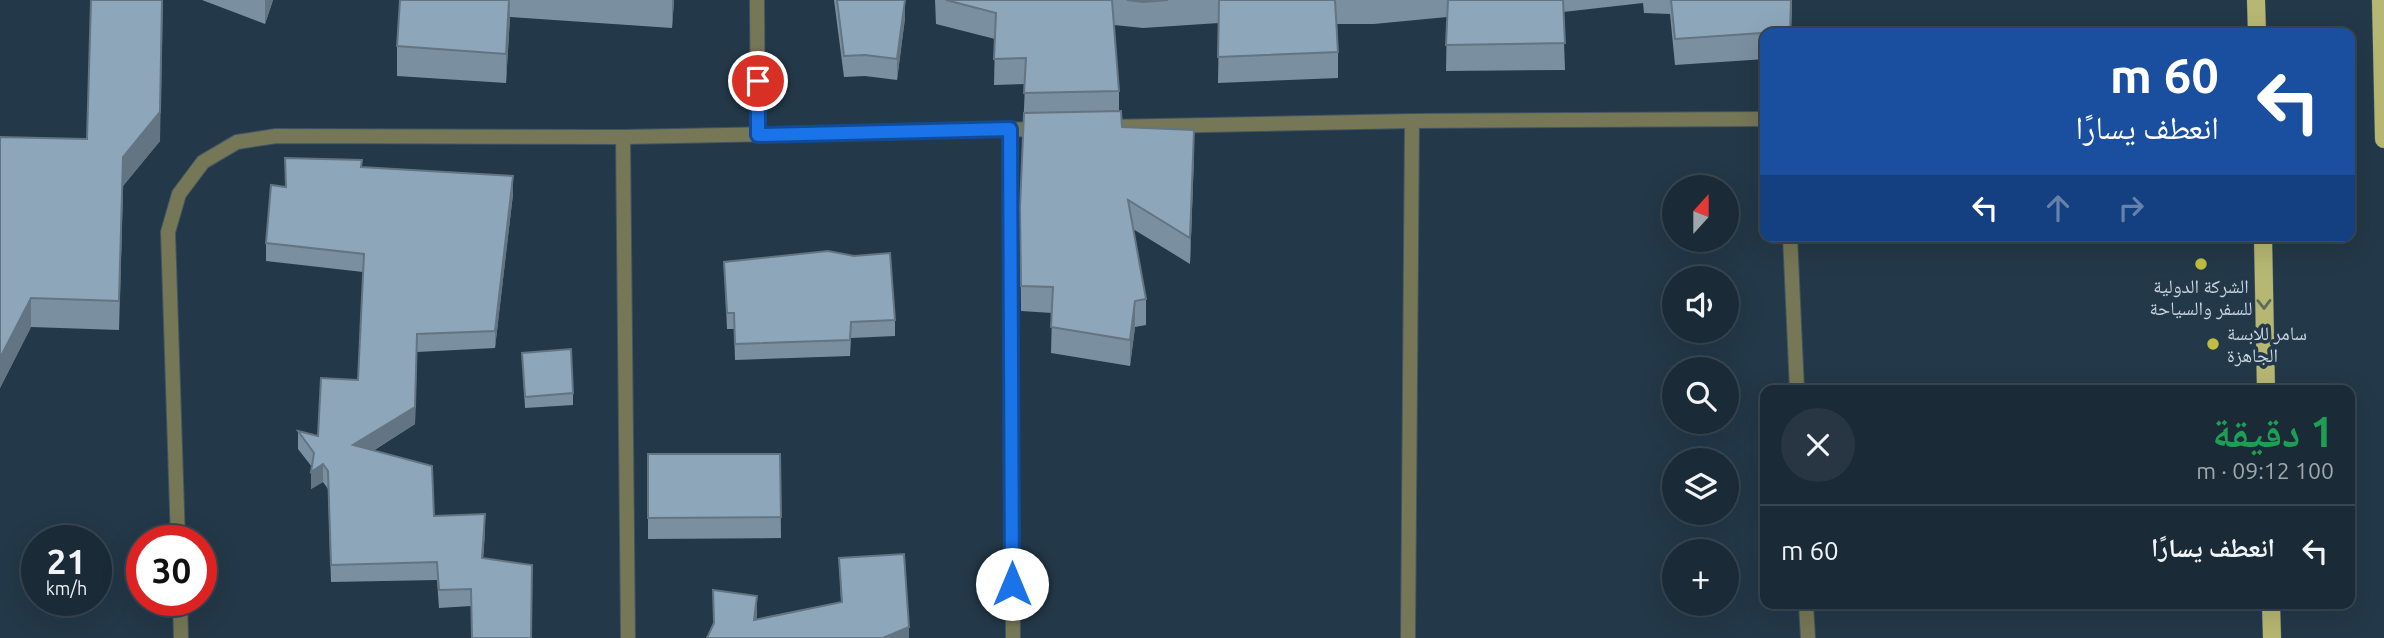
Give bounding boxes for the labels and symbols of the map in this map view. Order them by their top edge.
pin [728,51,788,111]
north arrow [1662,175,1740,252]
marker: الشركة الدولية للسفر والسياحة [2193,256,2209,272]
place label: الشركة الدولية للسفر والسياحة [2149,275,2253,320]
one-way arrow [2257,299,2272,310]
place label: سامر للابسة الجاهزة [2227,322,2307,367]
marker: سامر للابسة الجاهزة [2205,336,2221,352]
speed limit sign: 30 [126,525,217,616]
position arrow [975,547,1049,621]

